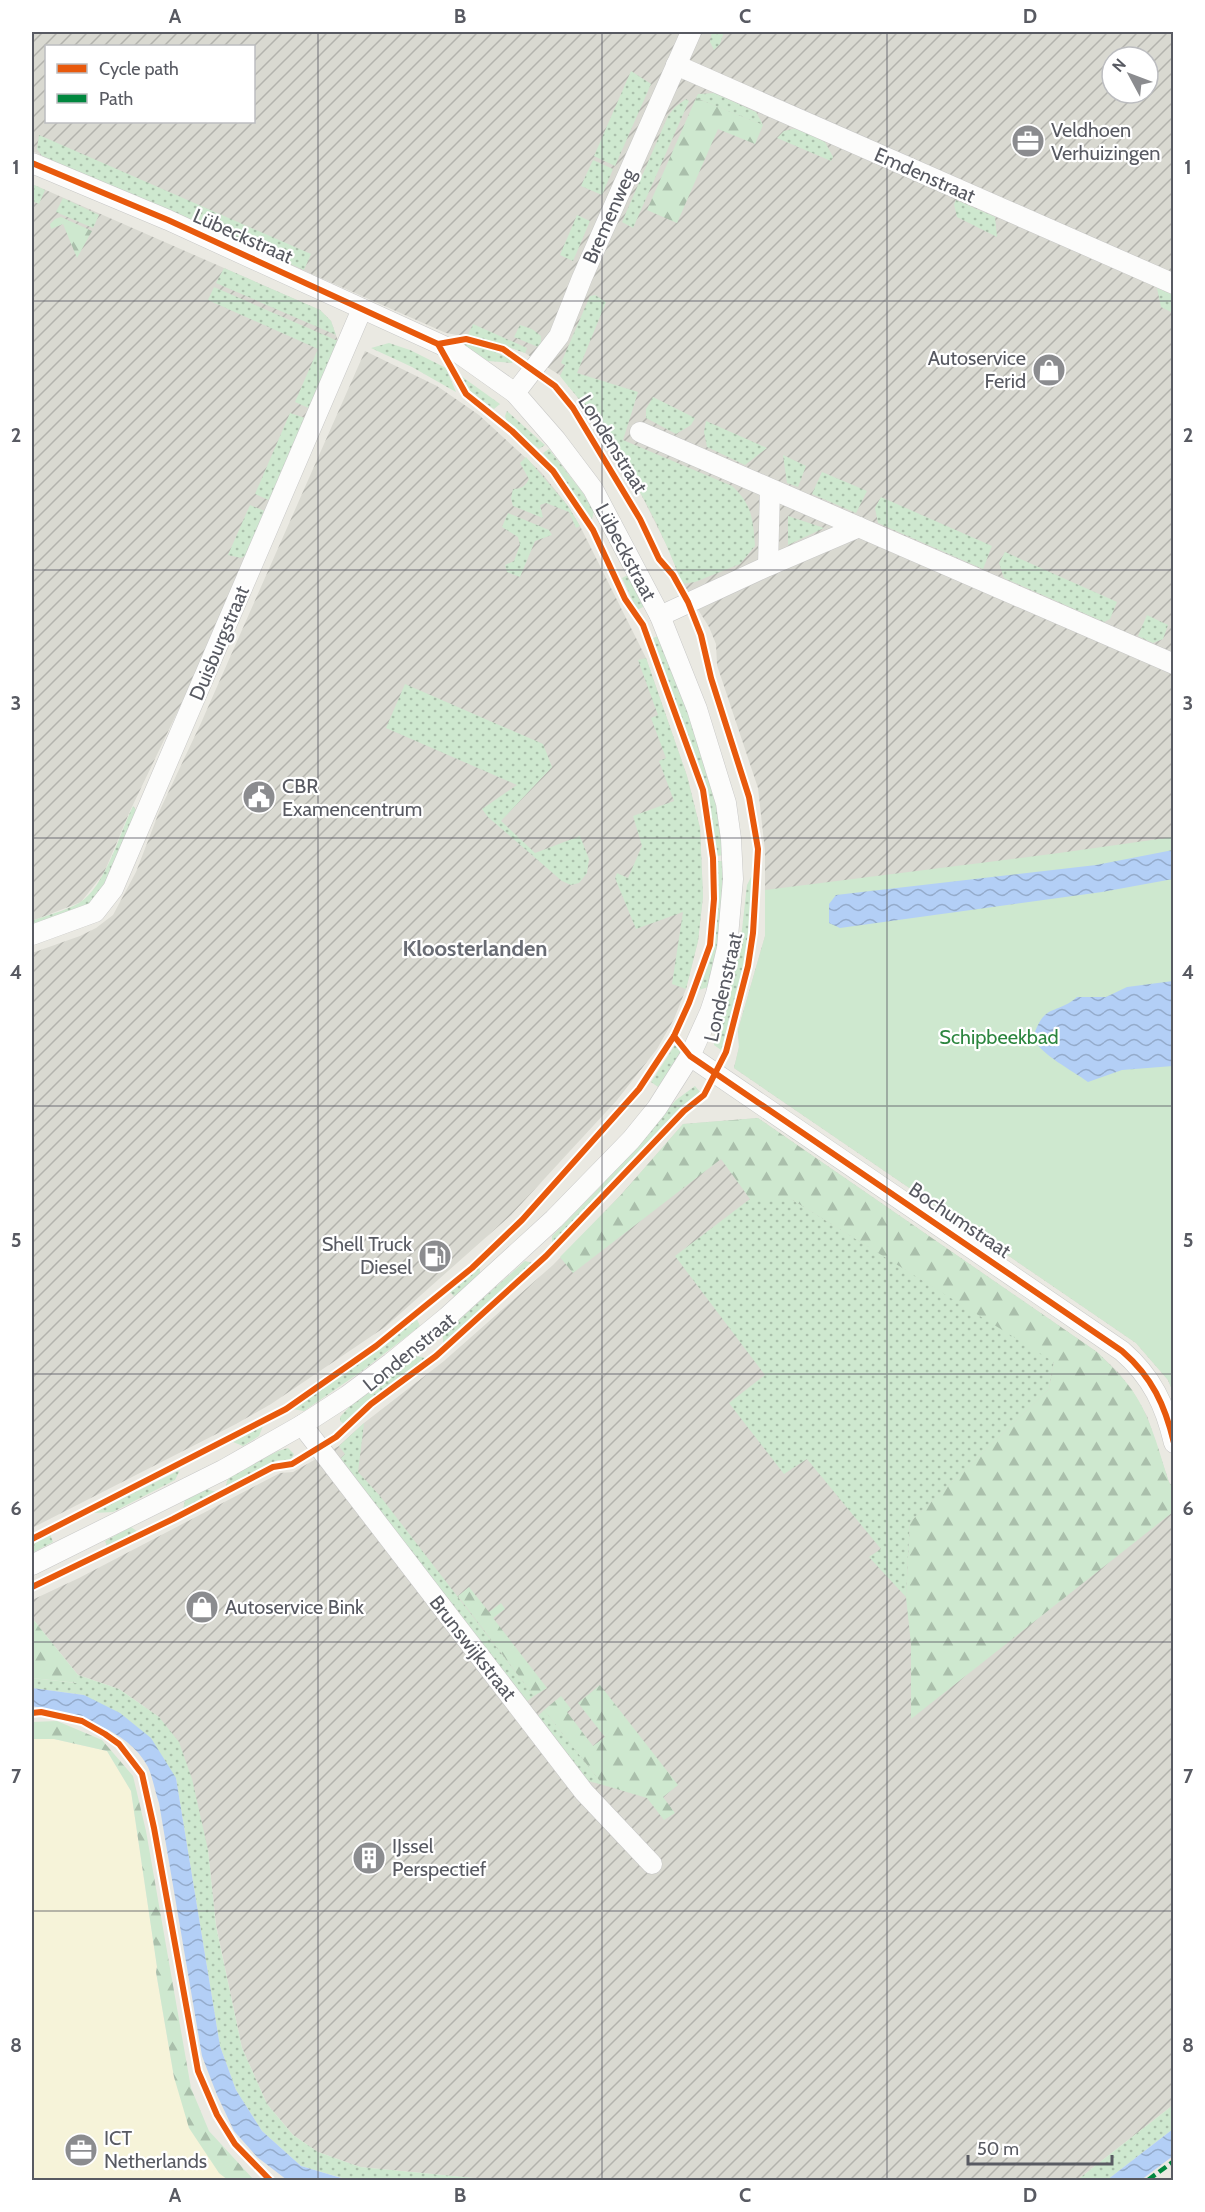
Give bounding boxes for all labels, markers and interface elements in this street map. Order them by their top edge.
text: A [169,4,182,28]
text: B [454,4,466,28]
text: C [739,4,751,28]
text: D [1023,4,1037,28]
legend [45,45,255,123]
north arrow [1100,45,1160,105]
text: N [1108,55,1130,76]
text: Cycle path [99,58,179,80]
text: Path [99,88,133,110]
place label: Veldhoen Verhuizingen [1051,118,1160,165]
office icon: Veldhoen Verhuizingen [1010,123,1046,159]
street label: Emdenstraat [871,142,979,208]
text: 1 [12,155,20,179]
text: 1 [1184,155,1192,179]
street label: Bremenweg [577,164,641,267]
street label: Lübeckstraat [189,203,297,269]
place label: Autoservice Ferid [928,346,1026,393]
shop icon: Autoservice Ferid [1031,352,1067,388]
street label: Londenstraat [573,390,653,498]
text: 2 [11,423,21,447]
text: 2 [1183,423,1193,447]
street label: Lübeckstraat [590,499,662,605]
street label: Duisburgstraat [184,582,254,704]
text: 3 [11,691,21,715]
text: 3 [1183,691,1193,715]
place label: CBR Examencentrum [282,774,422,821]
public building icon: CBR Examencentrum [241,779,277,815]
street label: Londenstraat [699,930,747,1044]
district label: Kloosterlanden [403,935,547,962]
text: 4 [10,960,22,984]
text: 4 [1182,960,1194,984]
park label: Schipbeekbad [939,1025,1059,1049]
street label: Bochumstraat [904,1177,1016,1263]
text: 5 [11,1228,21,1252]
text: 5 [1183,1228,1193,1252]
place label: Shell Truck Diesel [322,1232,412,1279]
fuel station icon: Shell Truck Diesel [417,1238,453,1274]
street label: Londenstraat [358,1307,460,1396]
text: 6 [10,1496,22,1520]
text: 6 [1182,1496,1194,1520]
shop icon: Autoservice Bink [184,1589,220,1625]
street label: Brunswijkstraat [424,1591,522,1706]
place label: Autoservice Bink [225,1595,364,1619]
text: 7 [11,1764,22,1788]
text: 7 [1183,1764,1194,1788]
place label: IJssel Perspectief [392,1834,487,1881]
building icon: IJssel Perspectief [351,1840,387,1876]
text: 8 [10,2033,22,2057]
text: 8 [1182,2033,1194,2057]
place label: ICT Netherlands [104,2126,207,2173]
scale bar [968,2128,1112,2166]
office icon: ICT Netherlands [63,2132,99,2168]
text: 50 m [977,2138,1019,2160]
text: A [169,2183,182,2207]
text: B [454,2183,466,2207]
text: C [739,2183,751,2207]
text: D [1023,2183,1037,2207]

